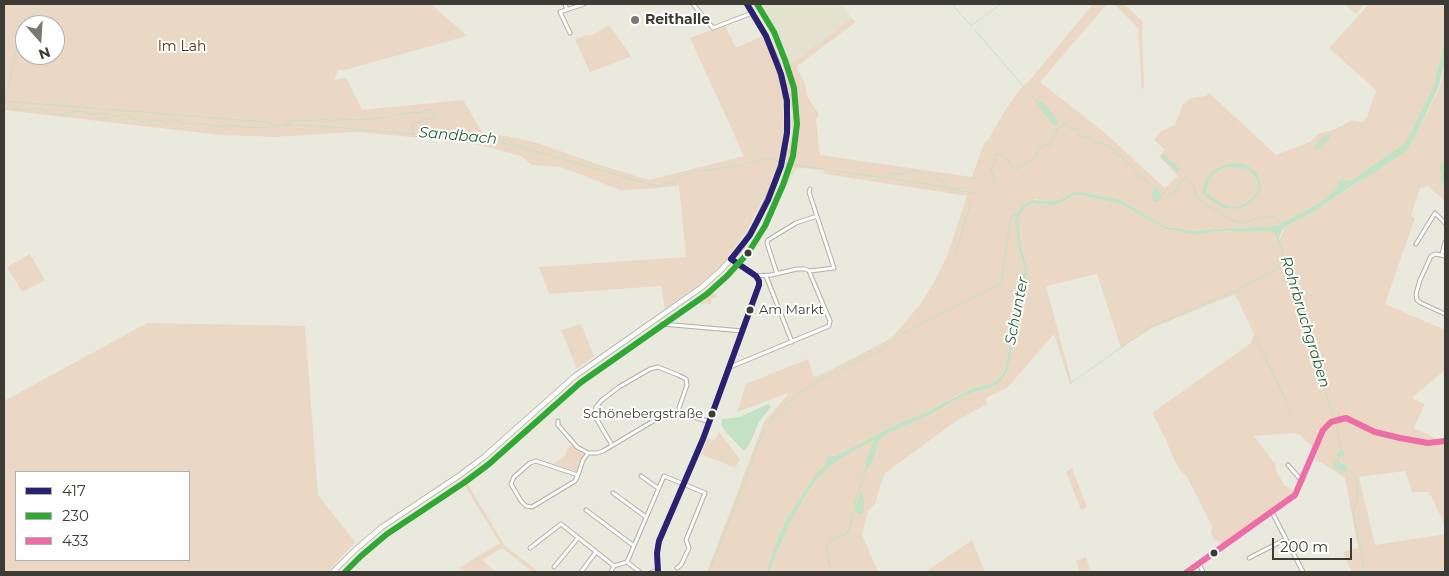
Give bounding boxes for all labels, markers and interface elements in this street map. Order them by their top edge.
place label: Reithalle [645,12,710,28]
marker: Reithalle [629,14,641,26]
north arrow [15,15,65,65]
park label: Im Lah [158,39,206,55]
text: N [36,43,53,64]
water label: Sandbach [418,124,498,148]
unlabelled marker [743,248,753,258]
water label: Rohrbruchgraben [1276,254,1334,390]
water label: Schunter [1002,276,1032,346]
place label: Am Markt [759,302,824,318]
marker: Am Markt [745,305,755,315]
place label: Schönebergstraße [583,406,703,422]
marker: Schönebergstraße [707,409,717,419]
legend [15,471,190,561]
text: 417 [62,481,86,500]
text: 230 [62,506,89,525]
scale bar [1274,528,1354,560]
text: 433 [62,531,89,550]
text: 200 m [1280,537,1328,556]
unlabelled marker [1209,548,1219,558]

